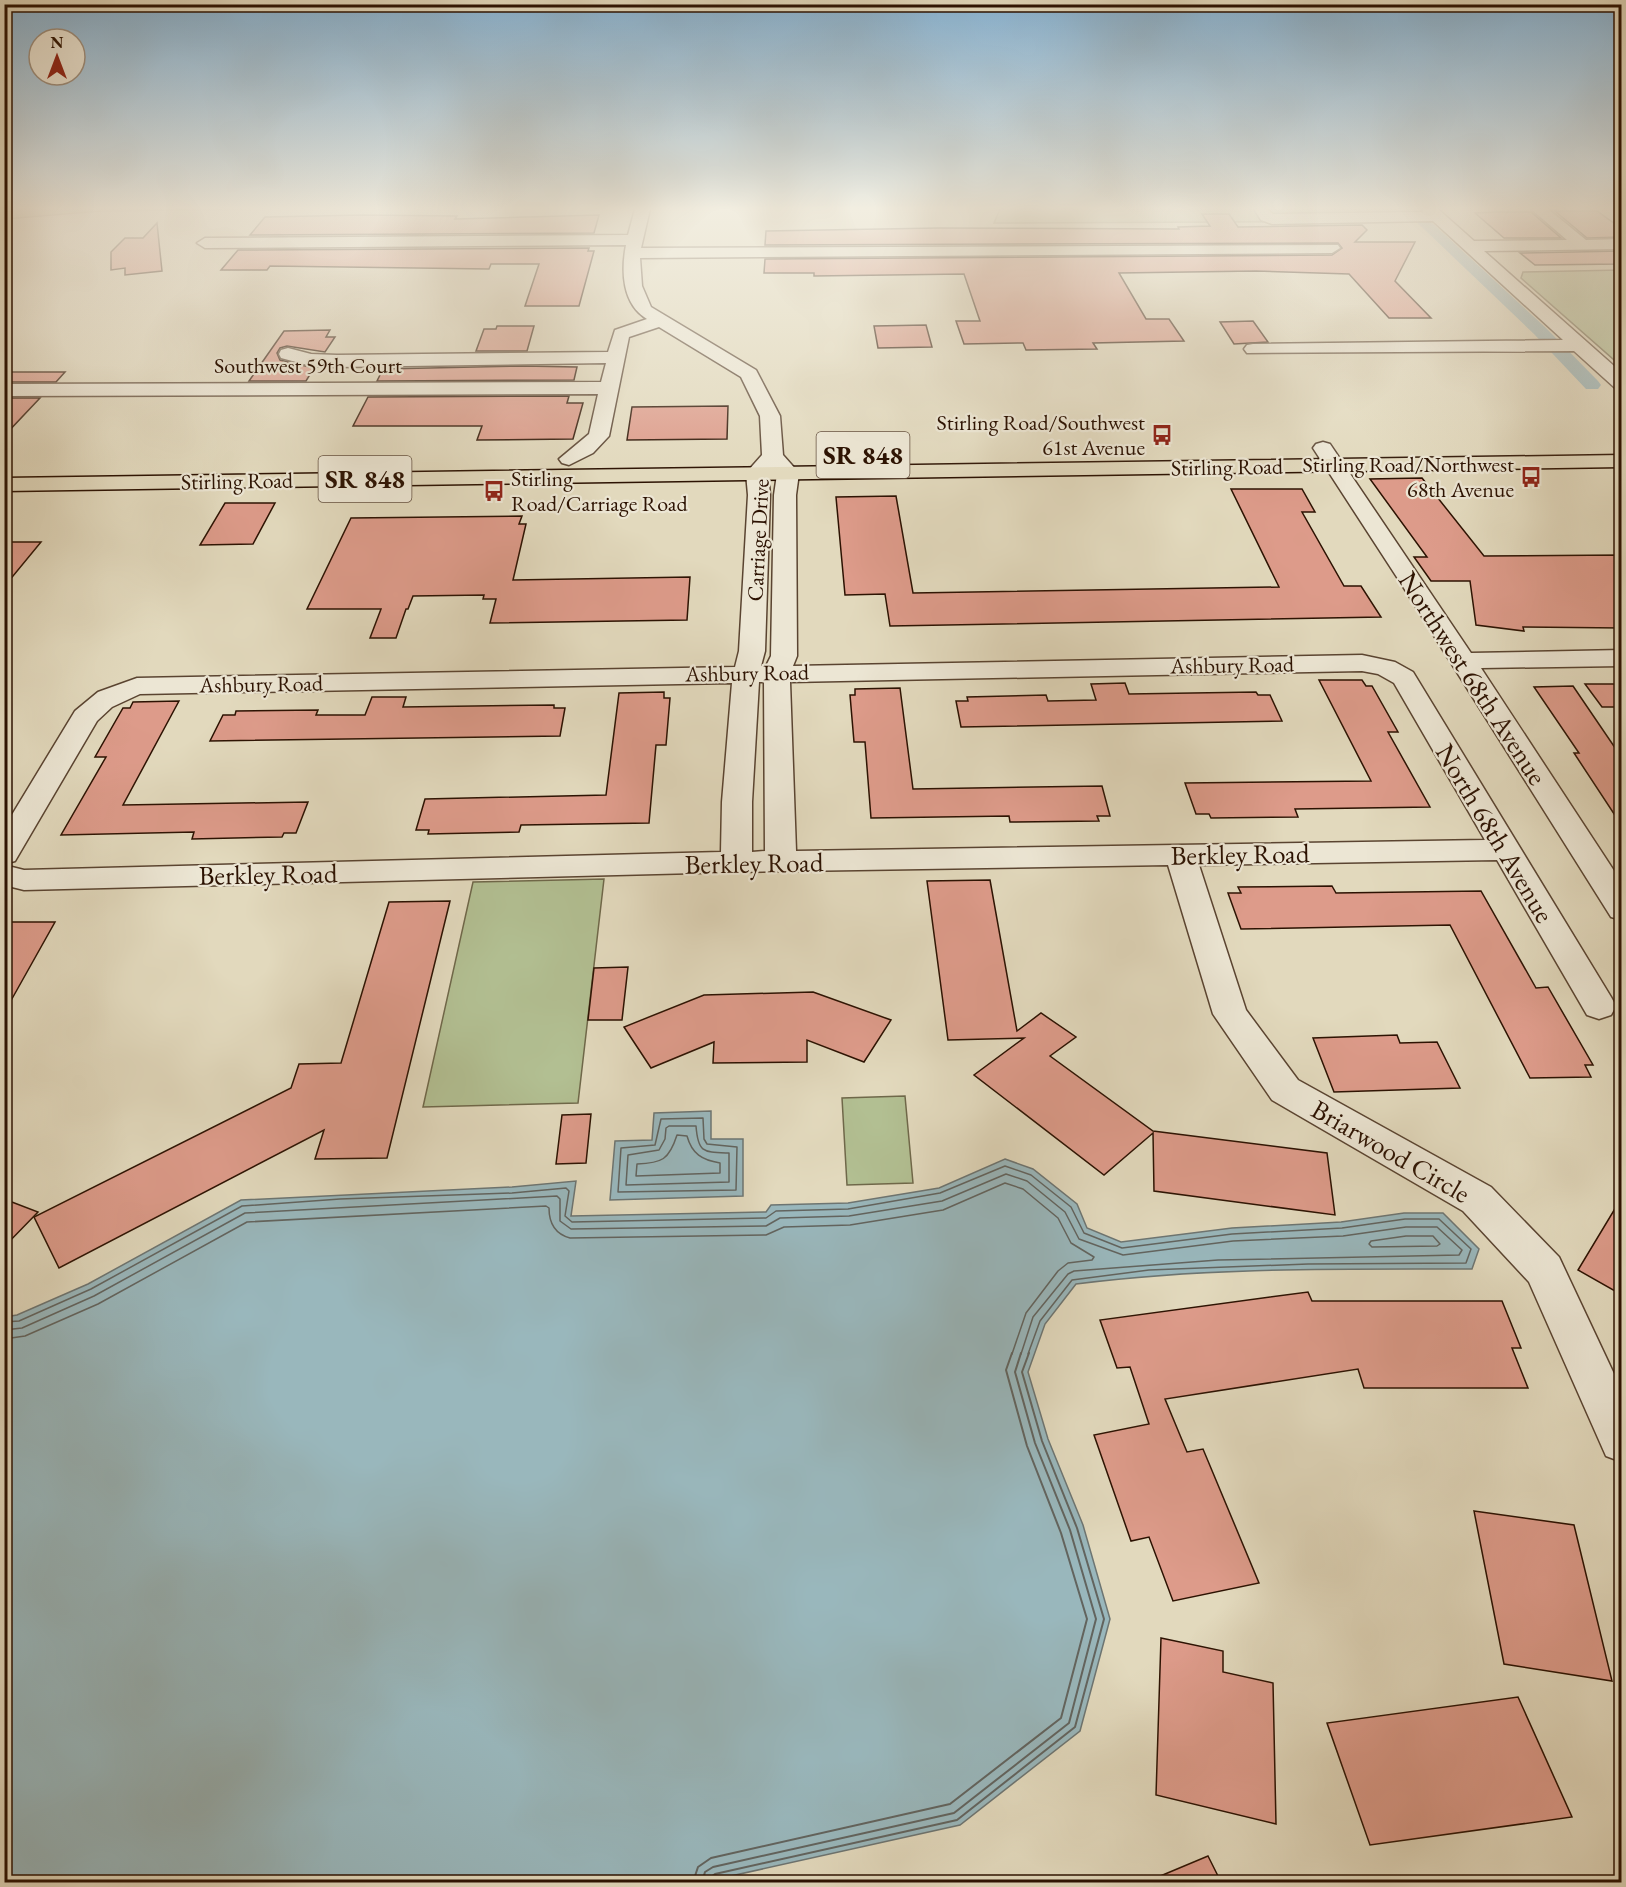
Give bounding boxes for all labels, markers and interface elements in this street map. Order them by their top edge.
north arrow [27,27,87,87]
text: N [51,32,64,53]
street label: Southwest 59th Court [214,351,402,380]
place label: Stirling Road/Southwest 61st Avenue [937,408,1145,462]
bus stop icon: Stirling Road/Southwest 61st Avenue [1150,423,1174,447]
road number: SR 848 [816,432,910,478]
place label: Stirling Road/Northwest 68th Avenue [1303,450,1514,504]
street label: Stirling Road [1171,452,1284,482]
road number: SR 848 [318,456,412,502]
place label: Stirling Road/Carriage Road [511,464,689,518]
bus stop icon: Stirling Road/Northwest 68th Avenue [1519,465,1543,489]
street label: Stirling Road [181,466,294,496]
street label: Carriage Drive [740,478,776,602]
bus stop icon: Stirling Road/Carriage Road [482,479,506,503]
street label: Northwest 68th Avenue [1391,565,1555,791]
street label: Ashbury Road [1169,649,1295,681]
street label: Ashbury Road [684,657,810,689]
street label: Ashbury Road [198,668,324,700]
street label: North 68th Avenue [1428,737,1562,929]
street label: Berkley Road [1170,835,1310,873]
street label: Berkley Road [684,844,824,882]
street label: Berkley Road [198,855,338,893]
street label: Briarwood Circle [1305,1091,1477,1211]

